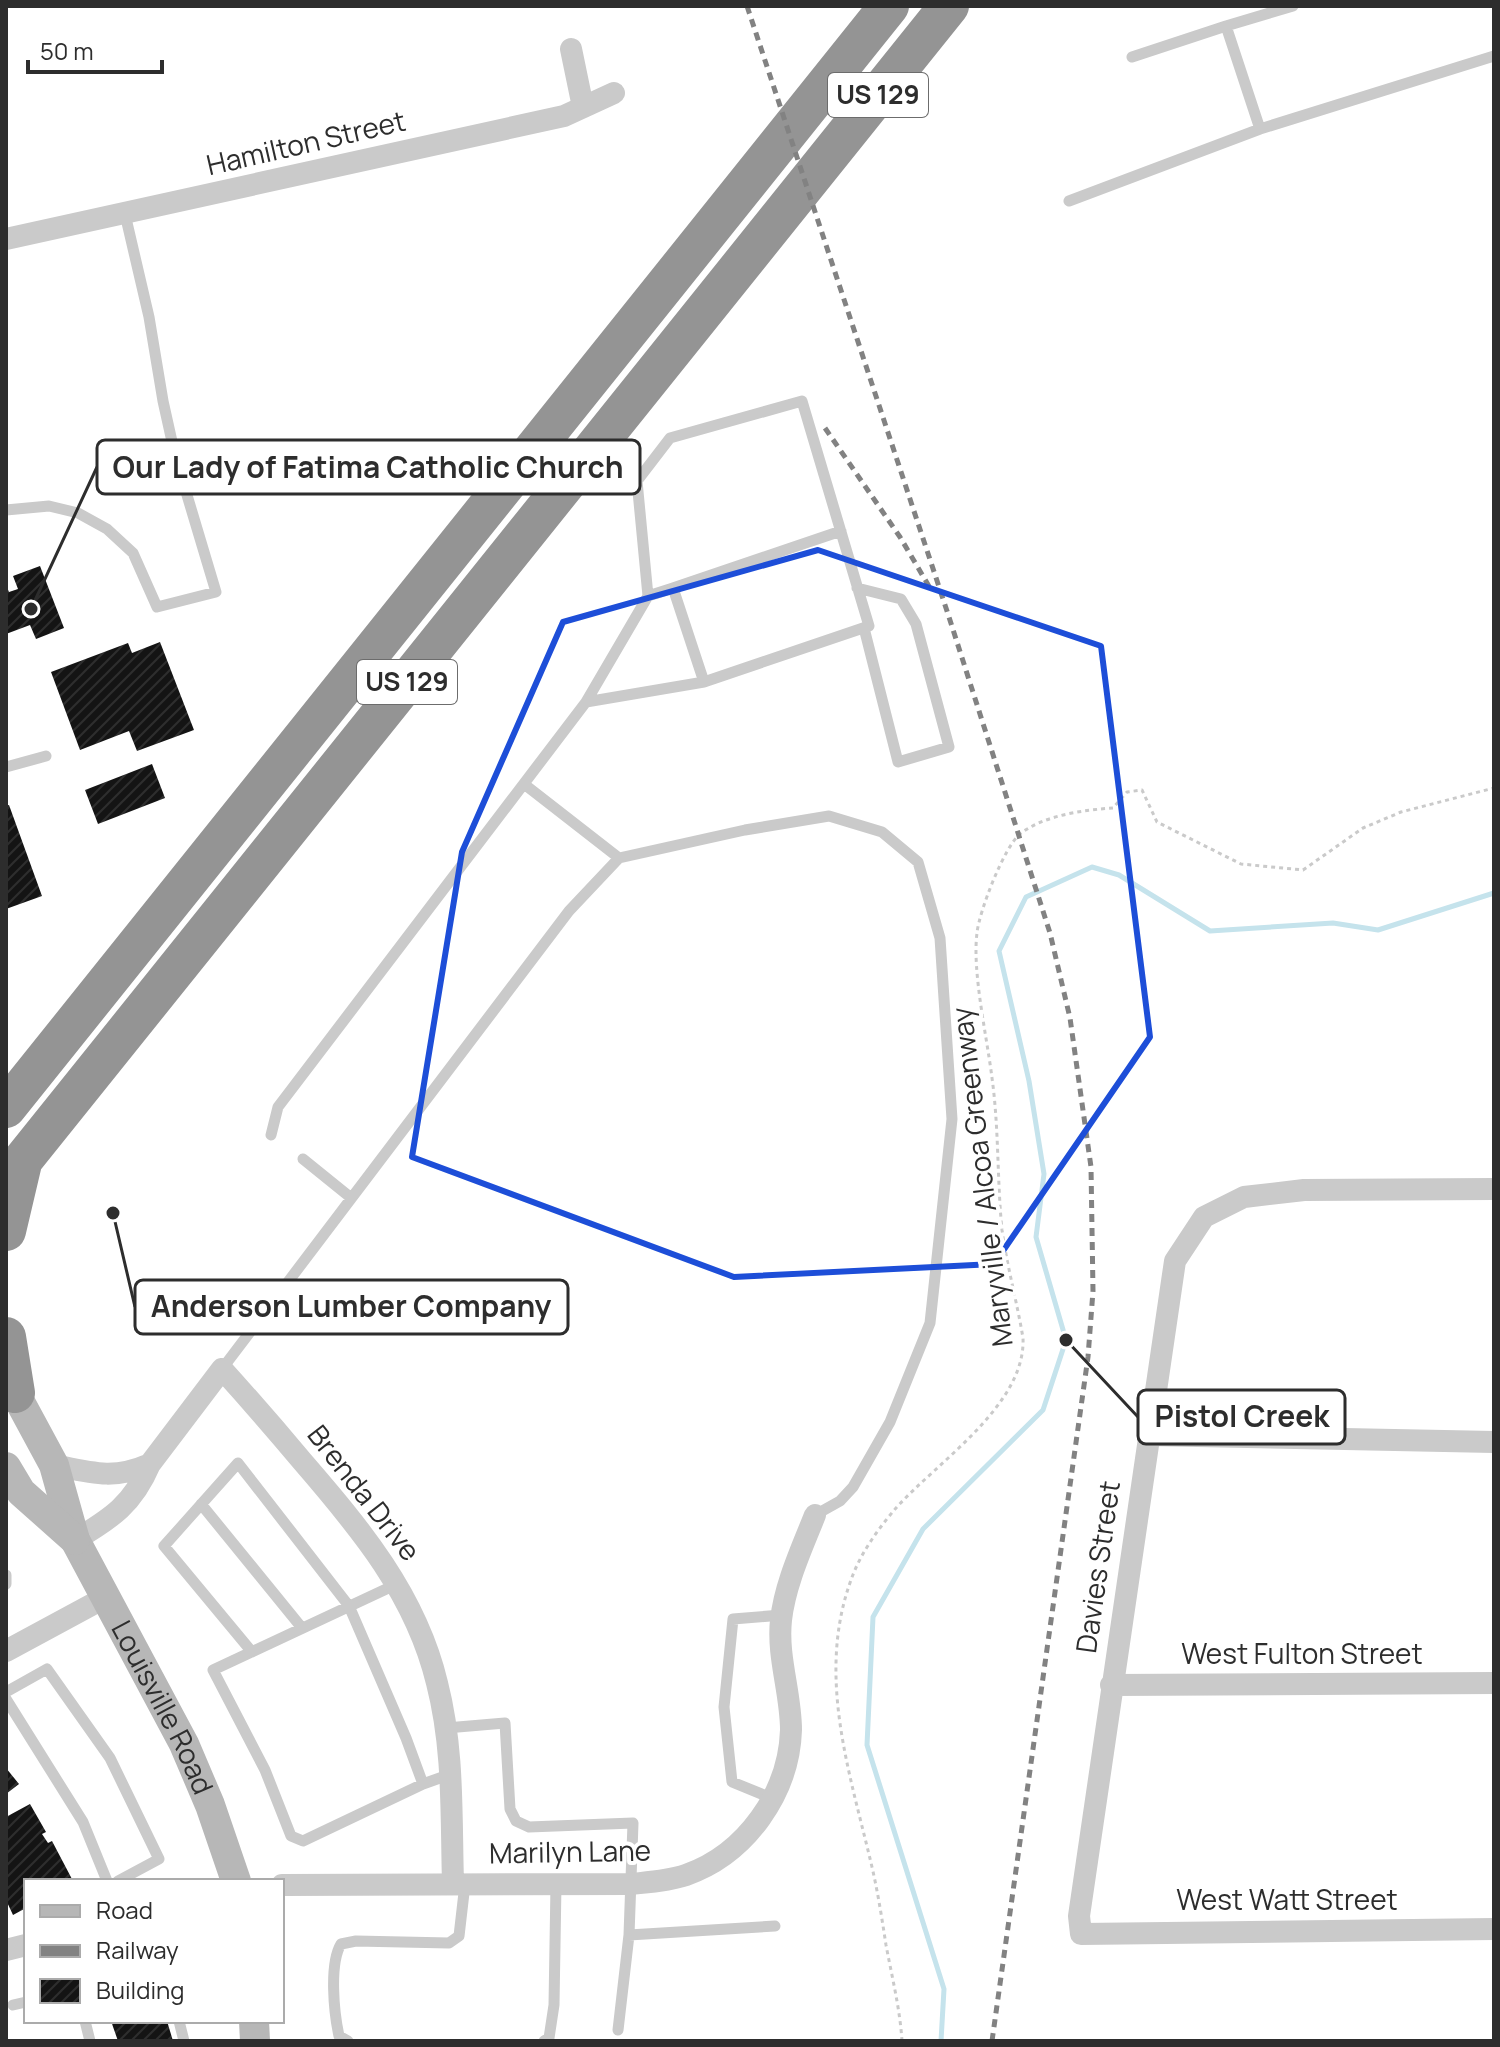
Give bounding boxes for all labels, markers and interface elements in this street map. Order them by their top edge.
scale bar [28,24,162,74]
text: 50 m [40,34,94,67]
road number: US 129 [828,73,928,117]
street label: Hamilton Street [202,101,409,183]
callout: Our Lady of Fatima Catholic Church [97,440,640,494]
text: Our Lady of Fatima Catholic Church [113,446,623,487]
road number: US 129 [357,660,457,704]
street label: Maryville / Alcoa Greenway [941,1005,1021,1349]
callout: Anderson Lumber Company [135,1280,568,1334]
text: Anderson Lumber Company [151,1285,552,1326]
callout: Pistol Creek [1138,1390,1345,1444]
text: Pistol Creek [1154,1395,1330,1436]
street label: Brenda Drive [300,1417,430,1568]
street label: Davies Street [1066,1478,1128,1655]
street label: Louisville Road [103,1613,223,1800]
street label: West Fulton Street [1181,1634,1423,1672]
street label: Marilyn Lane [489,1831,651,1871]
legend [24,1879,284,2023]
street label: West Watt Street [1176,1880,1398,1918]
text: Road [96,1893,153,1926]
text: Railway [96,1933,179,1966]
text: Building [96,1973,184,2006]

